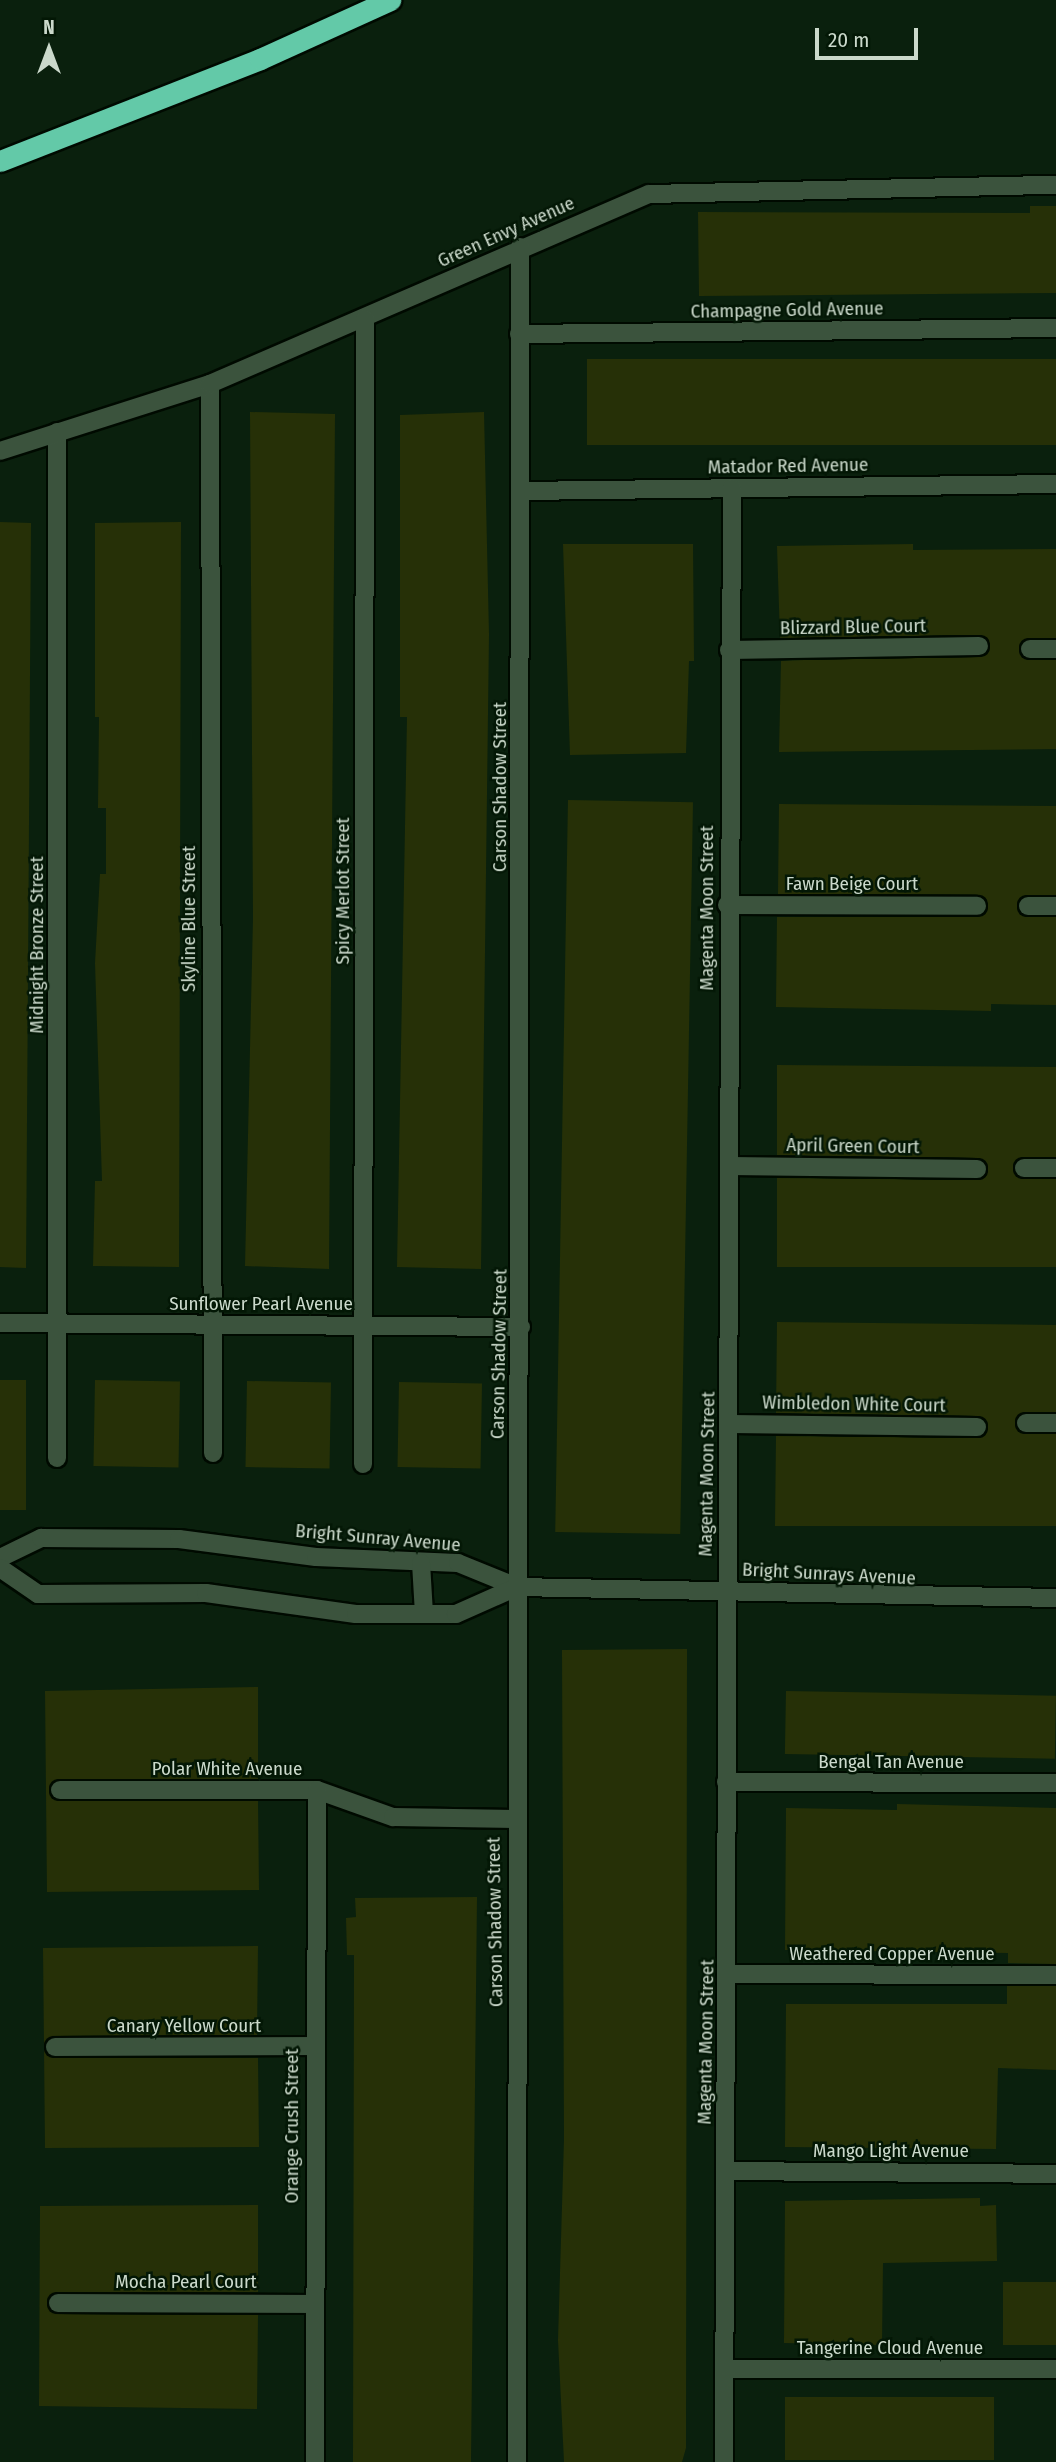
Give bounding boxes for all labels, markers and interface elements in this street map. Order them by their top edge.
north arrow [14,14,84,84]
scale bar [818,14,921,58]
text: N [43,16,55,39]
text: 20 m [828,27,869,53]
street label: Green Envy Avenue [434,192,578,272]
street label: Champagne Gold Avenue [690,297,884,323]
street label: Matador Red Avenue [707,453,869,479]
street label: Blizzard Blue Court [780,614,926,640]
street label: Carson Shadow Street [489,702,511,872]
street label: Spicy Merlot Street [332,817,354,965]
street label: Magenta Moon Street [696,825,718,991]
street label: Skyline Blue Street [178,846,200,992]
street label: Midnight Bronze Street [26,856,48,1034]
street label: Fawn Beige Court [786,873,918,895]
street label: April Green Court [786,1133,920,1159]
street label: Carson Shadow Street [486,1269,512,1439]
street label: Sunflower Pearl Avenue [169,1293,353,1315]
street label: Magenta Moon Street [694,1391,720,1557]
street label: Wimbledon White Court [762,1391,946,1417]
street label: Bright Sunray Avenue [294,1519,462,1557]
street label: Bright Sunrays Avenue [742,1558,916,1590]
street label: Bengal Tan Avenue [818,1751,964,1773]
street label: Polar White Avenue [152,1758,302,1780]
street label: Carson Shadow Street [482,1837,508,2007]
street label: Weathered Copper Avenue [789,1943,995,1965]
street label: Magenta Moon Street [693,1959,719,2125]
street label: Canary Yellow Court [107,2015,261,2037]
street label: Orange Crush Street [281,2048,303,2204]
street label: Mango Light Avenue [813,2140,969,2162]
street label: Mocha Pearl Court [115,2271,257,2293]
street label: Tangerine Cloud Avenue [797,2337,983,2359]

